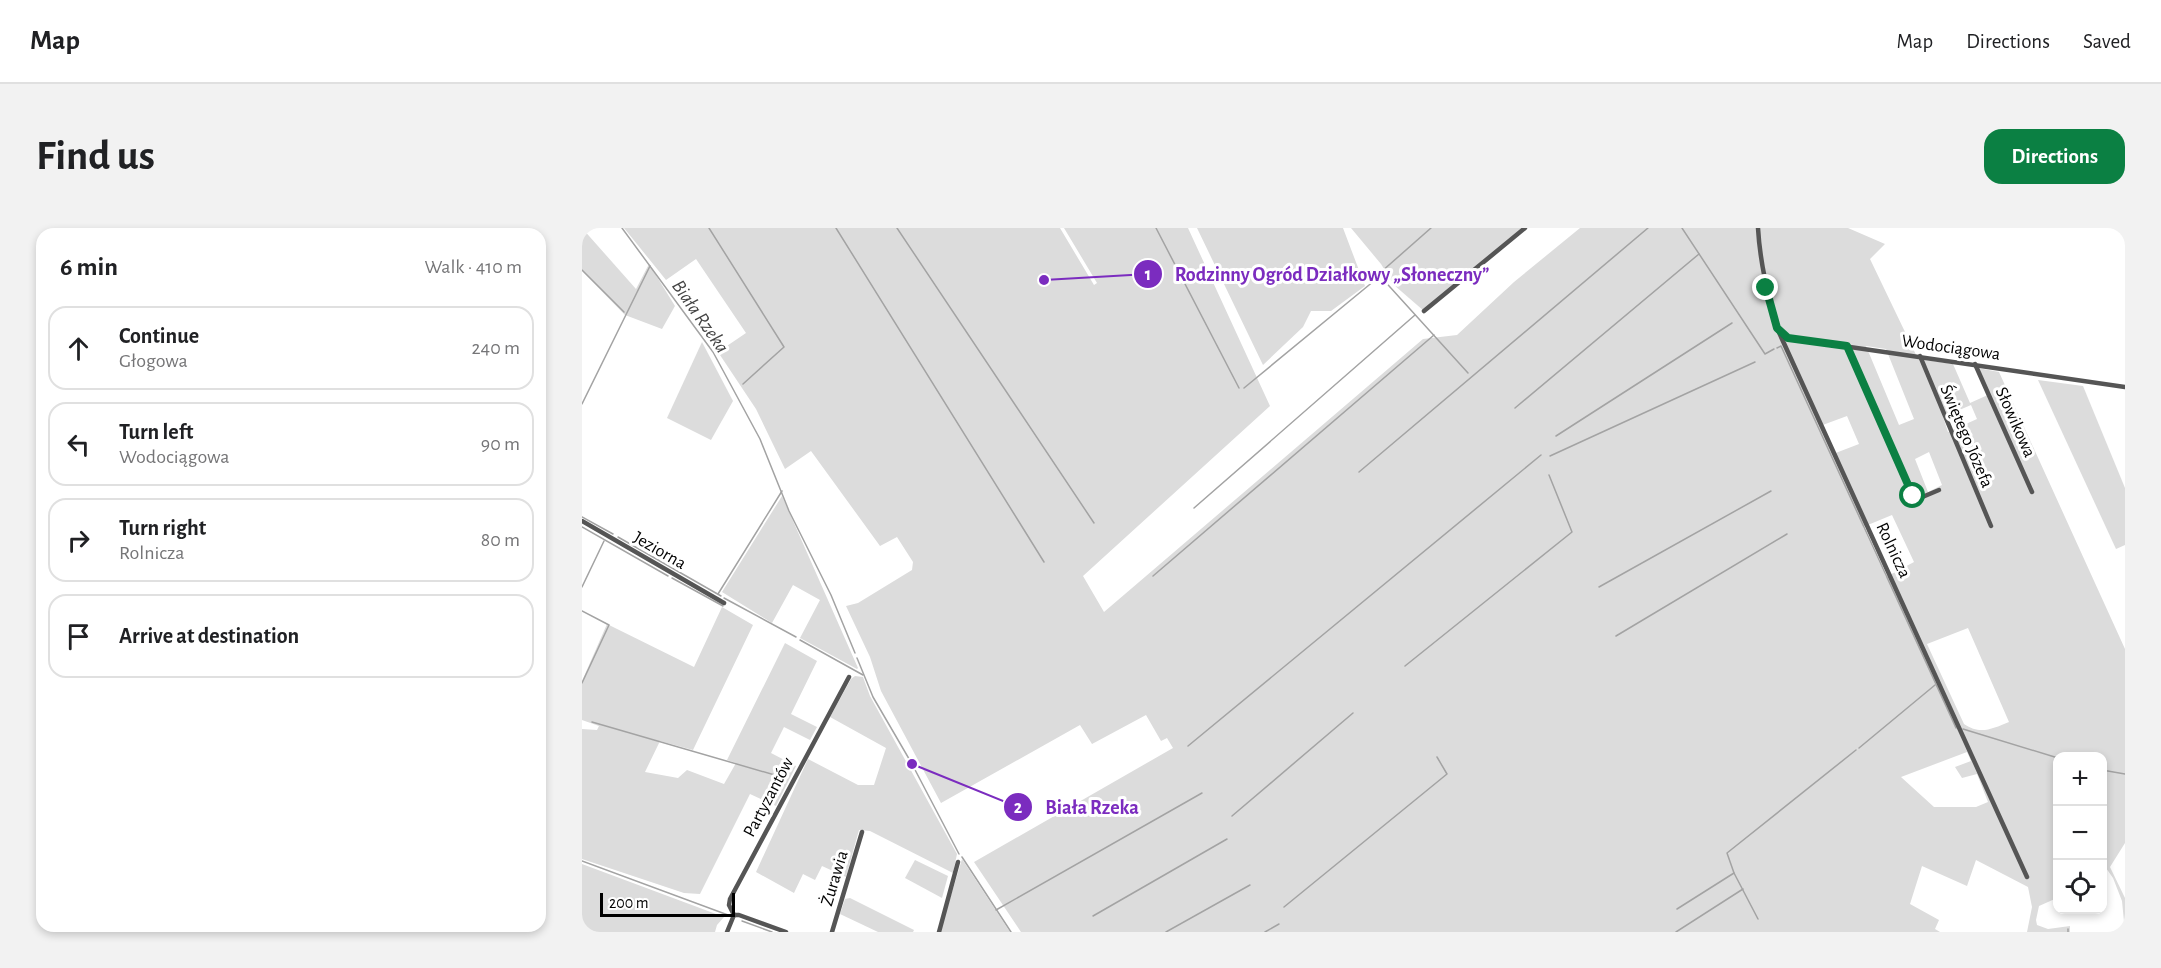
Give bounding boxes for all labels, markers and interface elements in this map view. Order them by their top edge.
text: Map [30,27,80,55]
text: Map [1897,31,1933,52]
text: Directions [1966,31,2050,52]
text: Saved [2083,31,2131,52]
button: Directions [1984,129,2125,184]
text: Find us [36,135,155,177]
text: 6 min [60,254,118,280]
callout: Rodzinny Ogród Działkowy „Słoneczny” [1133,255,1501,293]
text: Walk · 410 m [424,257,522,277]
text: Rodzinny Ogród Działkowy „Słoneczny” [1175,265,1489,285]
text: 1 [1145,266,1151,284]
route end [1752,274,1778,300]
water label: Biała Rzeka [668,276,732,357]
text: Continue [119,325,199,347]
icon: ahead [62,332,95,365]
street label: Wodociągowa [1900,332,2001,364]
text: 240 m [471,338,520,358]
text: Głogowa [119,351,188,371]
street label: Świętego Józefa [1936,381,1999,491]
street label: Słowikowa [1992,385,2039,460]
text: Turn left [119,421,193,443]
icon: left [62,428,95,461]
text: 90 m [481,434,520,454]
text: Wodociągowa [119,447,229,467]
route start [1899,482,1925,508]
text: Turn right [119,517,206,539]
street label: Rolnicza [1872,520,1914,581]
icon: right [62,524,95,557]
street label: Jeziorna [630,529,689,573]
text: 80 m [481,530,520,550]
text: Rolnicza [119,543,184,563]
icon: arrive [62,620,95,653]
text: Arrive at destination [119,625,299,647]
map controls [2053,752,2107,914]
button: + [2053,752,2107,806]
street label: Partyzantów [740,755,797,840]
callout: Biała Rzeka [1003,788,1150,826]
text: Biała Rzeka [1045,798,1139,818]
text: 2 [1014,799,1023,817]
button: − [2053,806,2107,860]
street label: Żurawia [816,848,852,908]
button: locate [2053,860,2107,914]
scale bar [600,890,735,918]
text: 200 m [609,895,649,911]

